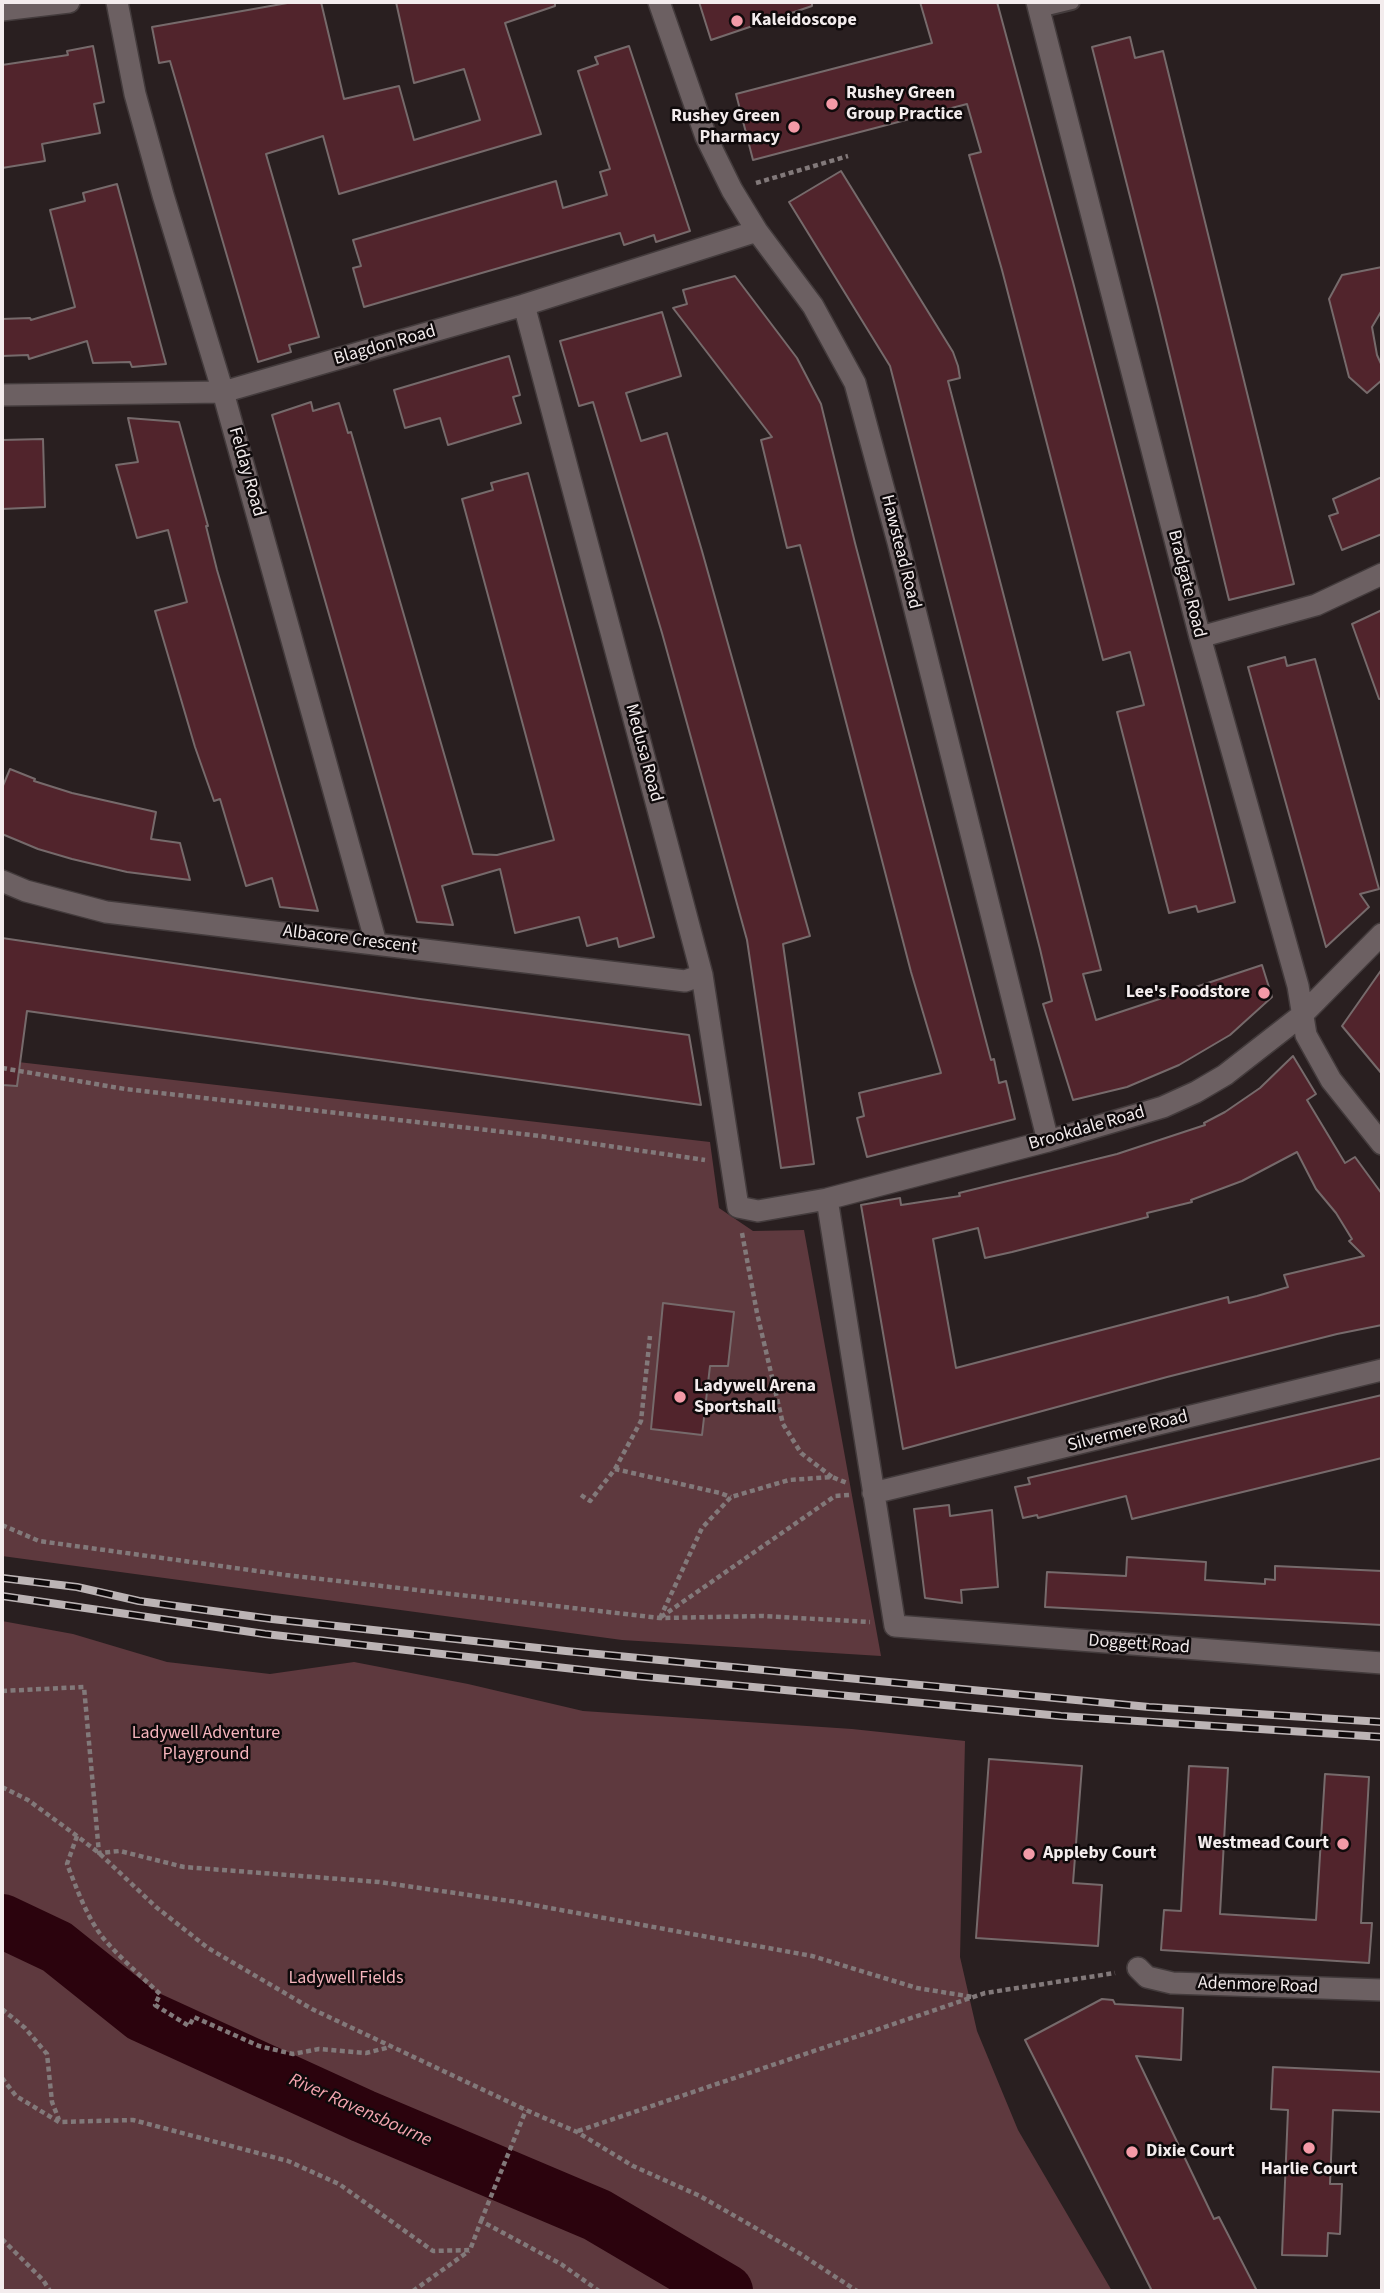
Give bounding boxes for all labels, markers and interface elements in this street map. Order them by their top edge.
place label: Kaleidoscope [751,10,857,32]
marker: Kaleidoscope [729,13,745,29]
place label: Rushey Green Group Practice [846,83,963,126]
marker: Rushey Green Group Practice [824,96,840,112]
place label: Rushey Green Pharmacy [671,106,780,148]
marker: Rushey Green Pharmacy [786,119,802,135]
street label: Blagdon Road [332,321,438,371]
street label: Felday Road [223,425,269,519]
street label: Hawstead Road [875,493,925,611]
street label: Bradgate Road [1162,528,1210,640]
street label: Medusa Road [620,702,666,804]
street label: Albacore Crescent [282,921,418,959]
place label: Lee's Foodstore [1126,982,1250,1004]
marker: Lee's Foodstore [1256,985,1272,1001]
street label: Brookdale Road [1027,1102,1147,1156]
place label: Ladywell Arena Sportshall [694,1376,816,1418]
marker: Ladywell Arena Sportshall [672,1389,688,1405]
street label: Silvermere Road [1066,1407,1190,1457]
street label: Doggett Road [1088,1631,1190,1659]
park label: Ladywell Adventure Playground [132,1723,280,1766]
place label: Westmead Court [1198,1833,1329,1855]
marker: Westmead Court [1335,1836,1351,1852]
place label: Appleby Court [1043,1843,1156,1865]
marker: Appleby Court [1021,1846,1037,1862]
park label: Ladywell Fields [288,1968,404,1990]
street label: Adenmore Road [1197,1973,1319,1999]
water label: River Ravensbourne [285,2069,435,2153]
marker: Harlie Court [1301,2140,1317,2156]
place label: Dixie Court [1146,2141,1234,2163]
marker: Dixie Court [1124,2144,1140,2160]
place label: Harlie Court [1261,2159,1357,2181]

